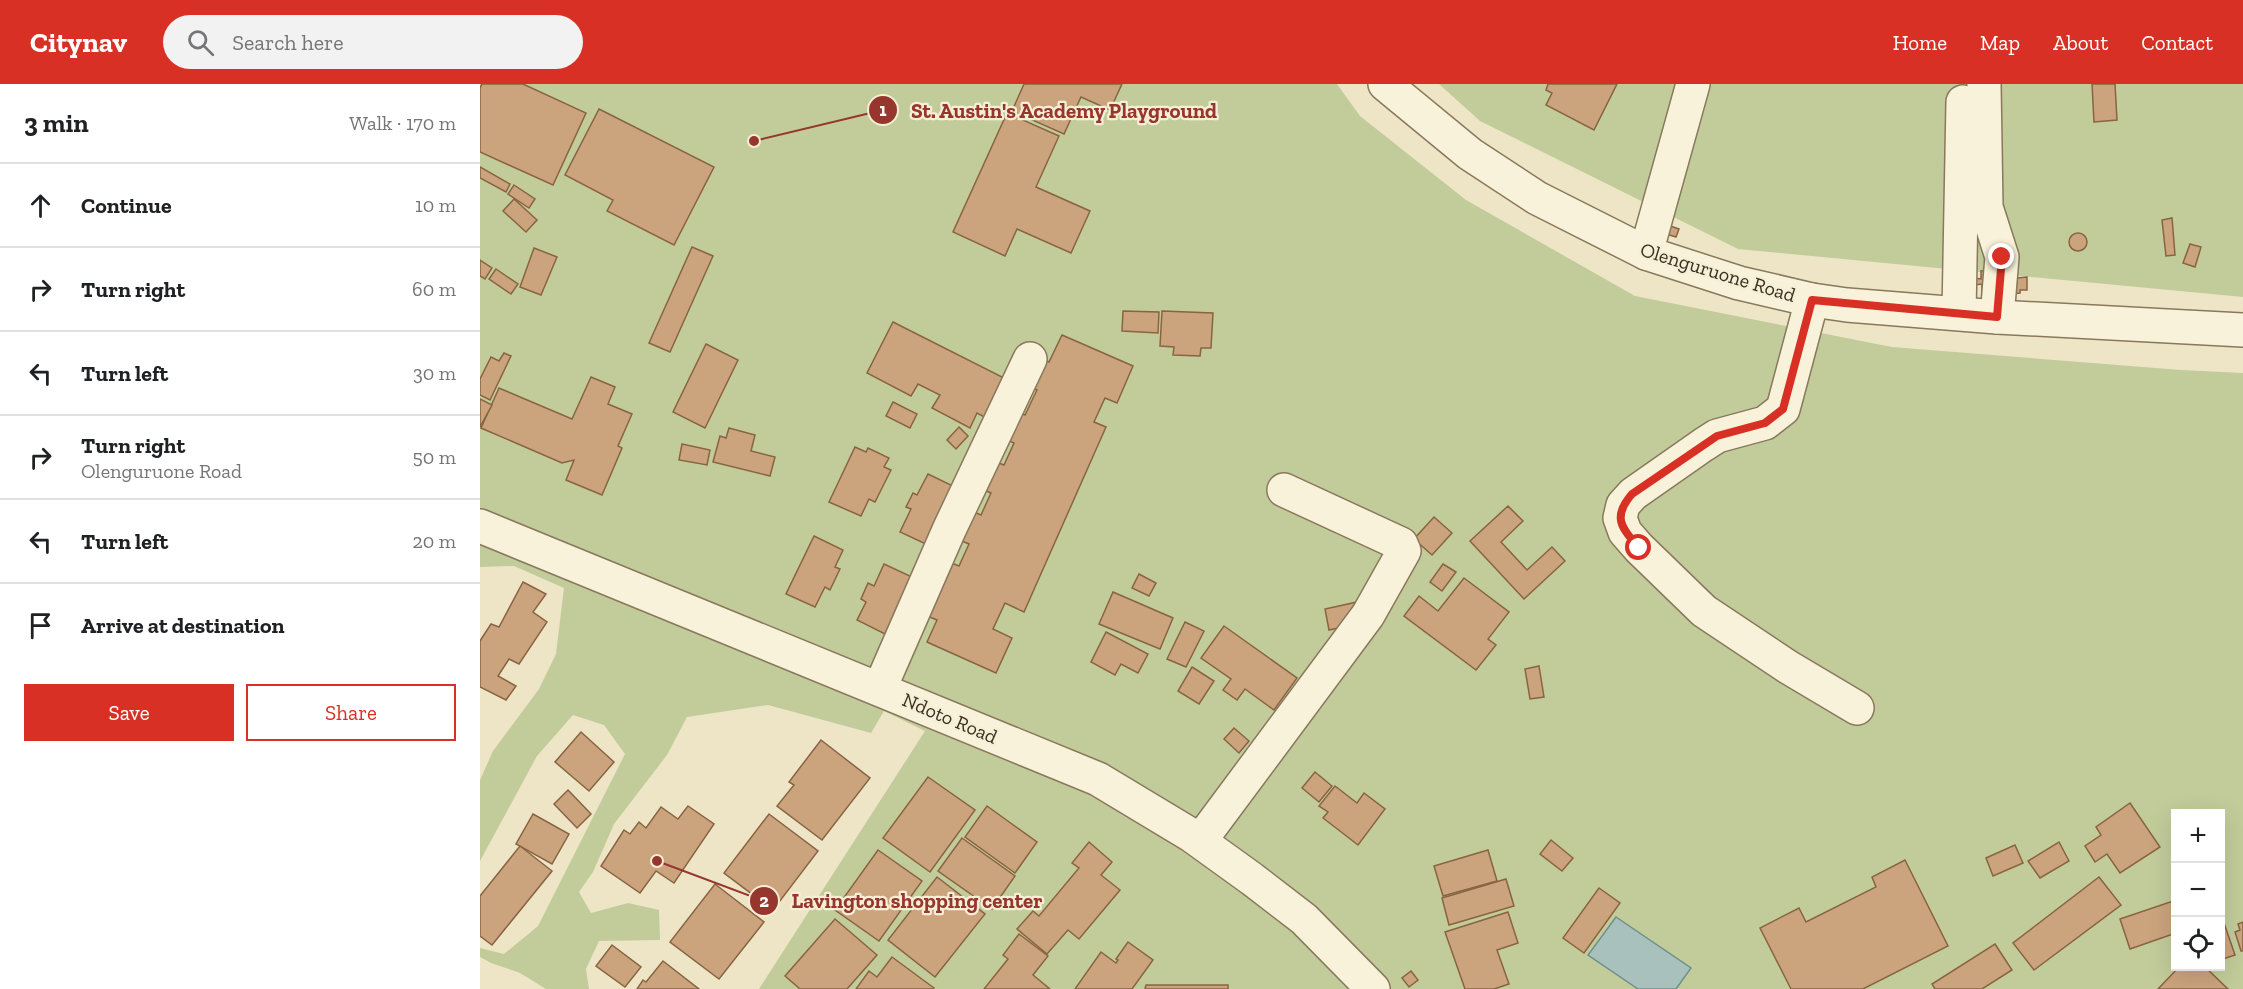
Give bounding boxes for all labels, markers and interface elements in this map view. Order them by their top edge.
search box [163,15,583,69]
text: Citynav [30,26,127,59]
icon: search [184,26,217,59]
text: Search here [232,29,344,56]
text: Home [1893,30,1947,55]
text: Map [1980,30,2020,55]
text: About [2053,30,2108,55]
text: Contact [2141,30,2213,55]
callout: St. Austin's Academy Playground [868,91,1230,130]
text: St. Austin's Academy Playground [911,98,1217,123]
text: 1 [879,99,887,121]
text: 3 min [24,107,89,139]
text: Walk · 170 m [349,111,456,135]
icon: ahead [24,189,57,222]
text: Continue [81,192,172,219]
text: 10 m [415,193,456,217]
street label: Olenguruone Road [1638,237,1798,307]
route end [1988,243,2014,269]
icon: right [24,273,57,306]
text: Turn right [81,276,185,303]
text: 60 m [412,277,456,301]
icon: left [24,357,57,390]
text: Turn left [81,360,168,387]
text: 30 m [413,361,456,385]
text: Turn right [81,432,185,459]
icon: right [24,441,57,474]
text: 50 m [412,445,456,469]
text: Olenguruone Road [81,459,242,483]
icon: left [24,525,57,558]
text: Turn left [81,528,168,555]
text: 20 m [412,529,456,553]
route start [1625,534,1651,560]
icon: arrive [24,609,57,642]
text: Arrive at destination [81,612,284,639]
button: Save [24,684,234,741]
button: Share [246,684,456,741]
street label: Ndoto Road [899,687,1001,749]
map controls [2171,809,2225,971]
button: + [2171,809,2225,863]
button: − [2171,863,2225,917]
callout: Lavington shopping center [749,881,1054,920]
text: Lavington shopping center [791,888,1043,913]
text: 2 [759,890,769,912]
button: locate [2171,917,2225,971]

